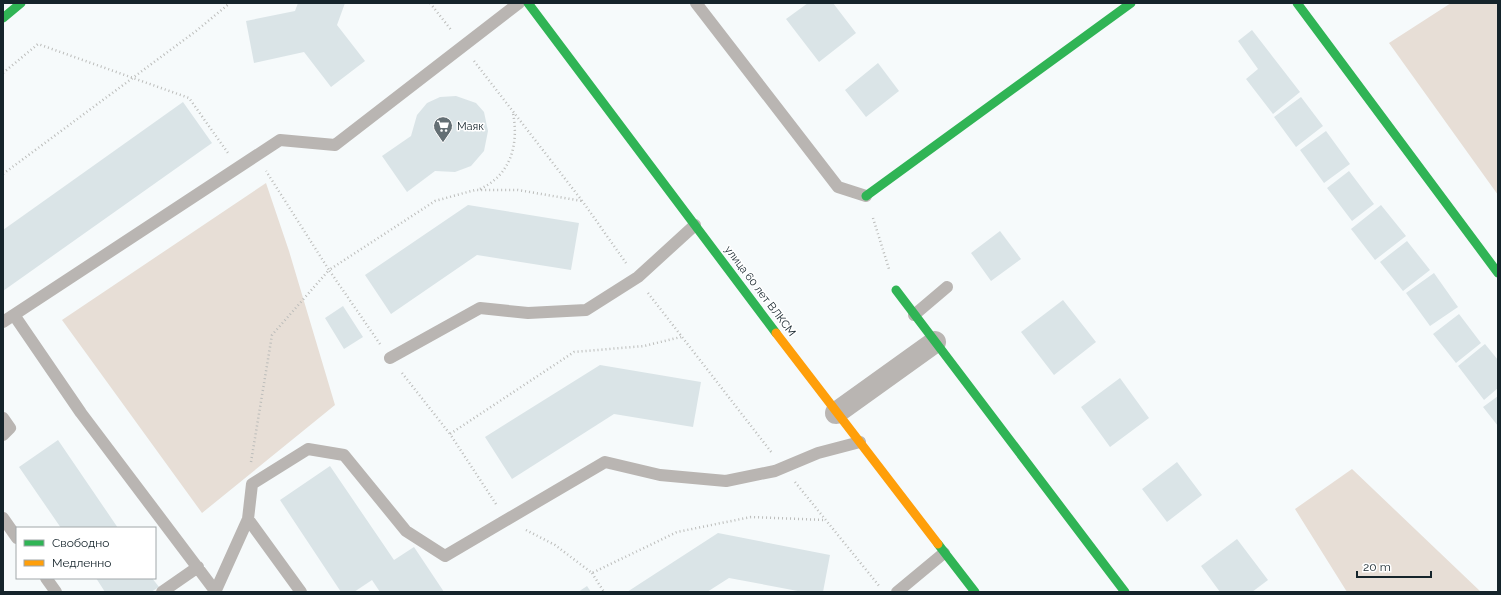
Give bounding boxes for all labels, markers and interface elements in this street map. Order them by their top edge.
supermarket icon: Маяк [432,115,454,143]
place label: Маяк [457,120,484,133]
street label: улица 60 лет ВЛКСМ [722,243,798,339]
legend [16,527,156,579]
text: Свободно [52,536,109,550]
scale bar [1357,553,1431,579]
text: Медленно [52,556,111,570]
text: 20 m [1363,560,1391,574]

